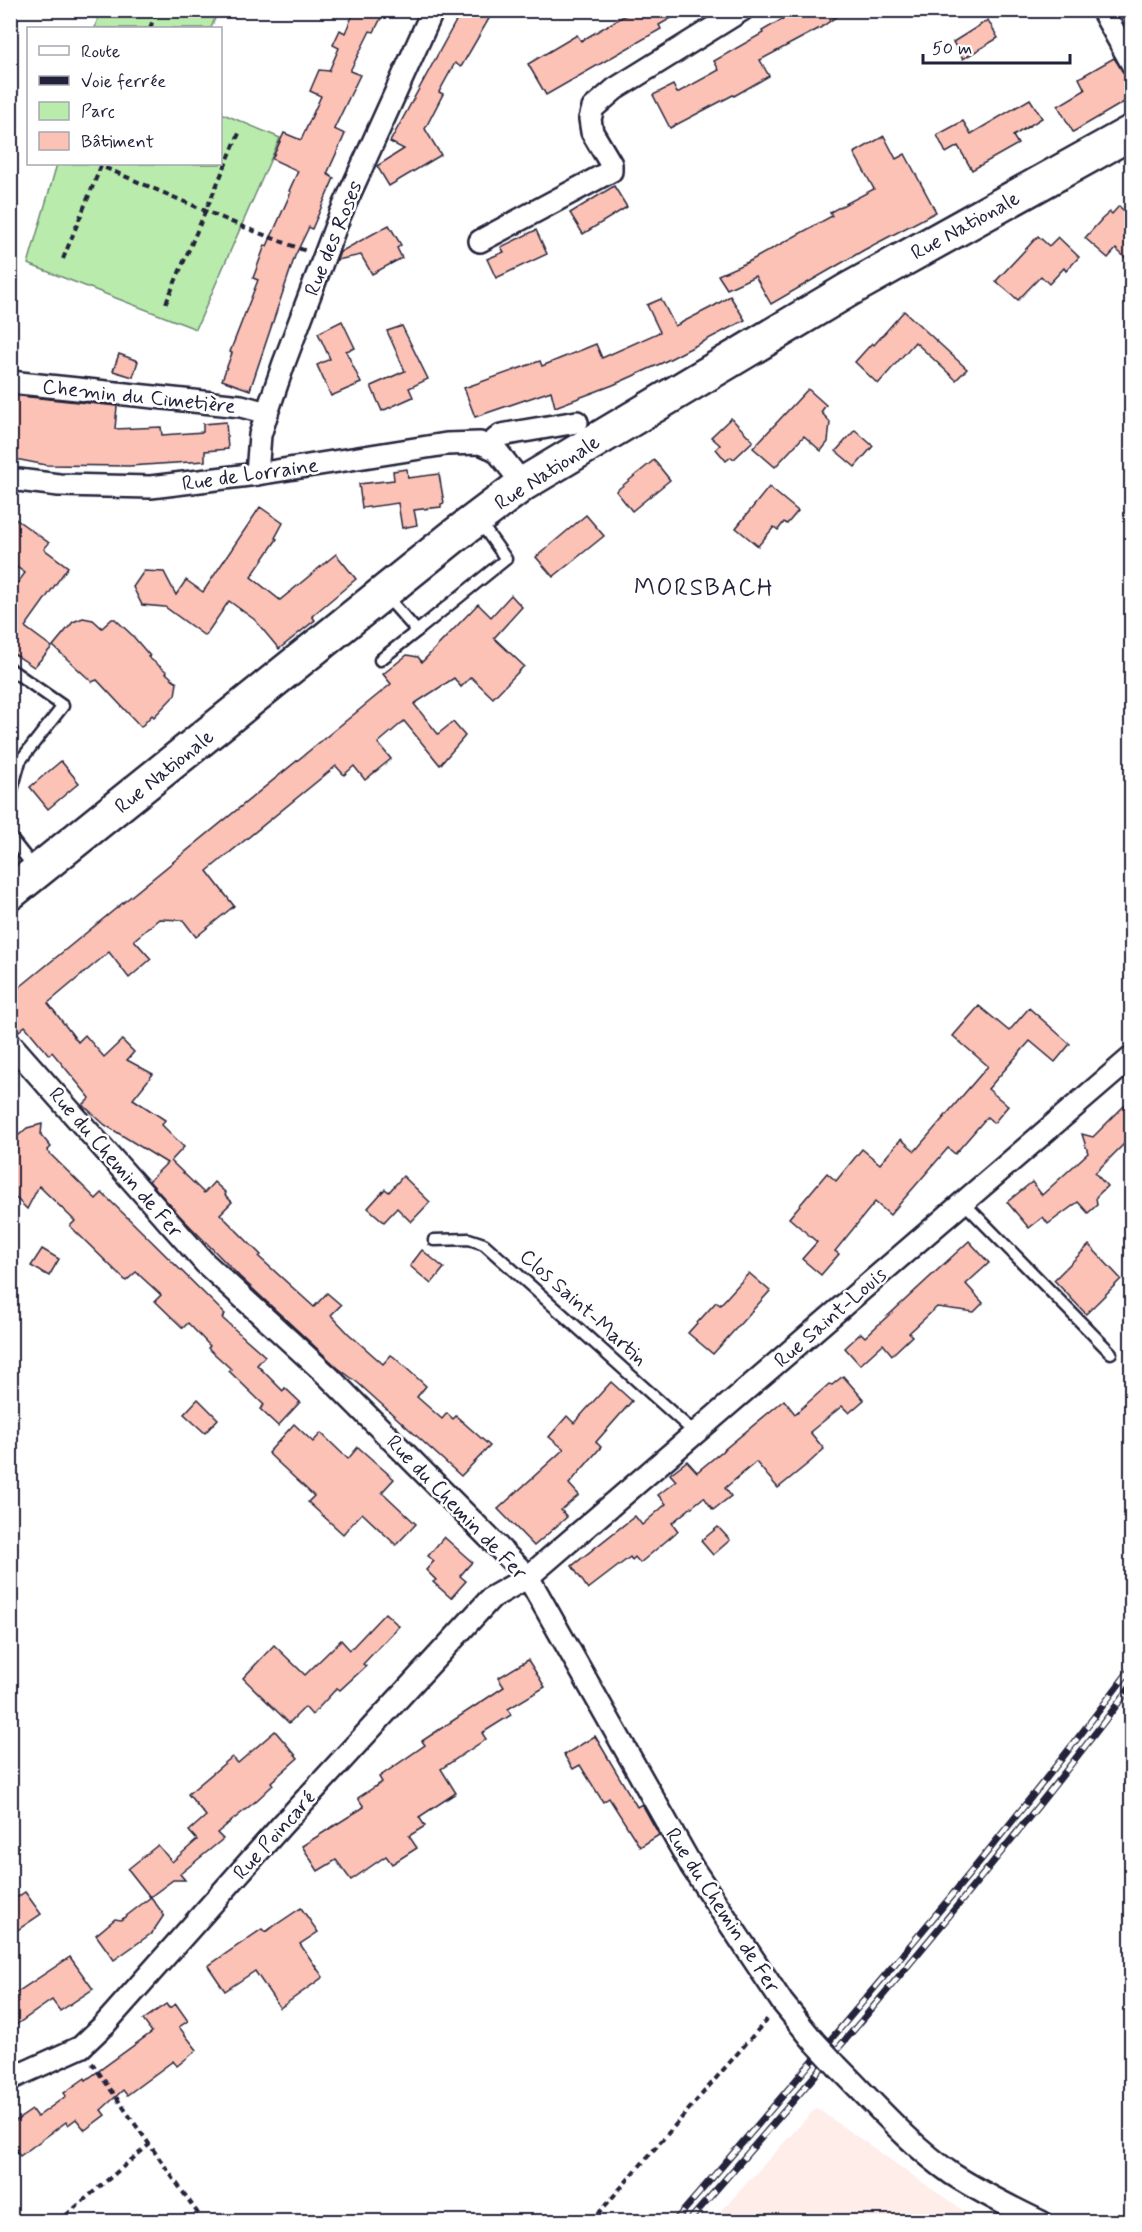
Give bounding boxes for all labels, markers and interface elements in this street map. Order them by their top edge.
legend [27,27,222,165]
scale bar [923,27,1070,65]
text: 50 m [932,37,972,61]
text: Route [81,40,120,64]
text: Voie ferrée [81,70,166,94]
text: Parc [81,100,115,124]
text: Bâtiment [81,130,154,154]
street label: Rue des Roses [298,177,370,300]
street label: Rue Nationale [906,184,1025,267]
street label: Chemin du Cimetière [41,373,237,421]
street label: Rue Nationale [489,428,606,517]
street label: Rue de Lorraine [180,452,320,498]
district label: MORSBACH [634,573,774,604]
street label: Rue Nationale [109,723,220,821]
street label: Rue du Chemin de Fer [42,1081,189,1244]
street label: Clos Saint-Martin [514,1243,653,1373]
street label: Rue Saint-Louis [768,1261,893,1374]
street label: Rue du Chemin de Fer [380,1429,533,1586]
street label: Rue Poincaré [227,1785,322,1886]
street label: Rue du Chemin de Fer [658,1823,786,1999]

